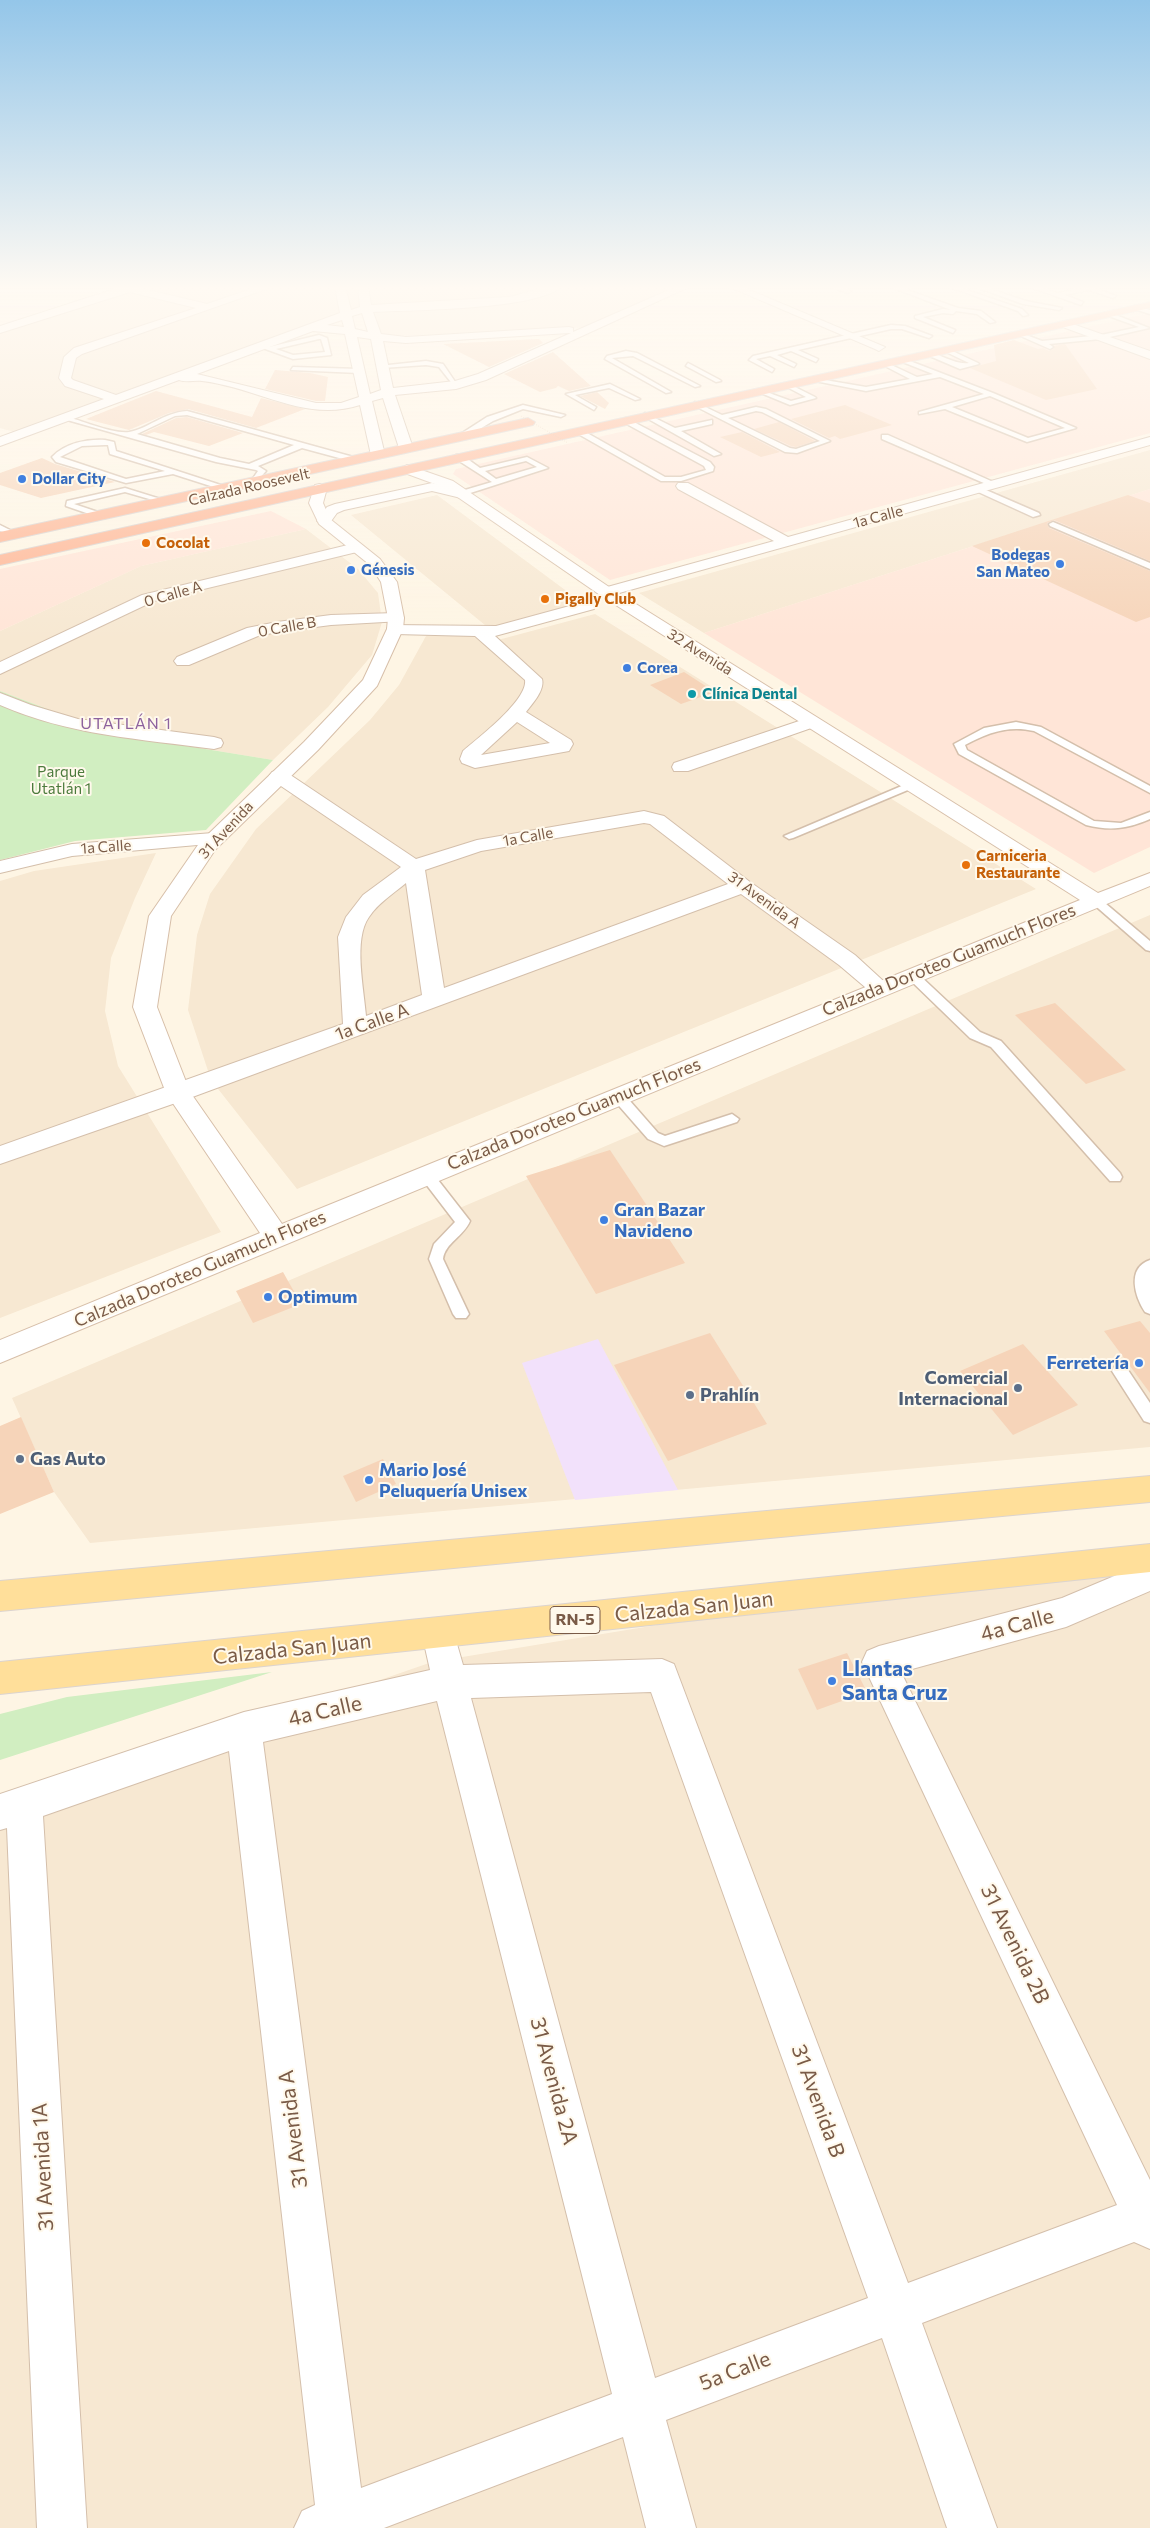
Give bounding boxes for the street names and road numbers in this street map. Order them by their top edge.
street label: Calzada Roosevelt [187,464,311,510]
street label: 1a Calle [851,502,905,532]
street label: 0 Calle A [142,577,204,611]
street label: 0 Calle B [256,613,318,641]
street label: 32 Avenida [664,625,736,679]
street label: 31 Avenida [195,798,257,862]
street label: 1a Calle [501,824,555,850]
street label: 1a Calle [80,836,132,858]
street label: 31 Avenida A [724,868,804,932]
street label: Calzada Doroteo Guamuch Flores [819,899,1079,1021]
street label: 1a Calle A [332,999,412,1045]
street label: Calzada Doroteo Guamuch Flores [444,1053,704,1175]
street label: Calzada Doroteo Guamuch Flores [71,1206,329,1332]
street label: Calzada San Juan [613,1586,775,1628]
street label: 4a Calle [978,1603,1056,1647]
road number: RN-5 [550,1606,600,1634]
street label: Calzada San Juan [211,1628,373,1670]
street label: 4a Calle [286,1690,364,1732]
street label: 31 Avenida 2B [975,1880,1055,2008]
street label: 31 Avenida 2A [525,2015,583,2147]
street label: 31 Avenida B [786,2041,850,2161]
street label: 31 Avenida A [273,2068,313,2190]
street label: 31 Avenida 1A [27,2102,59,2232]
street label: 5a Calle [696,2346,774,2396]

